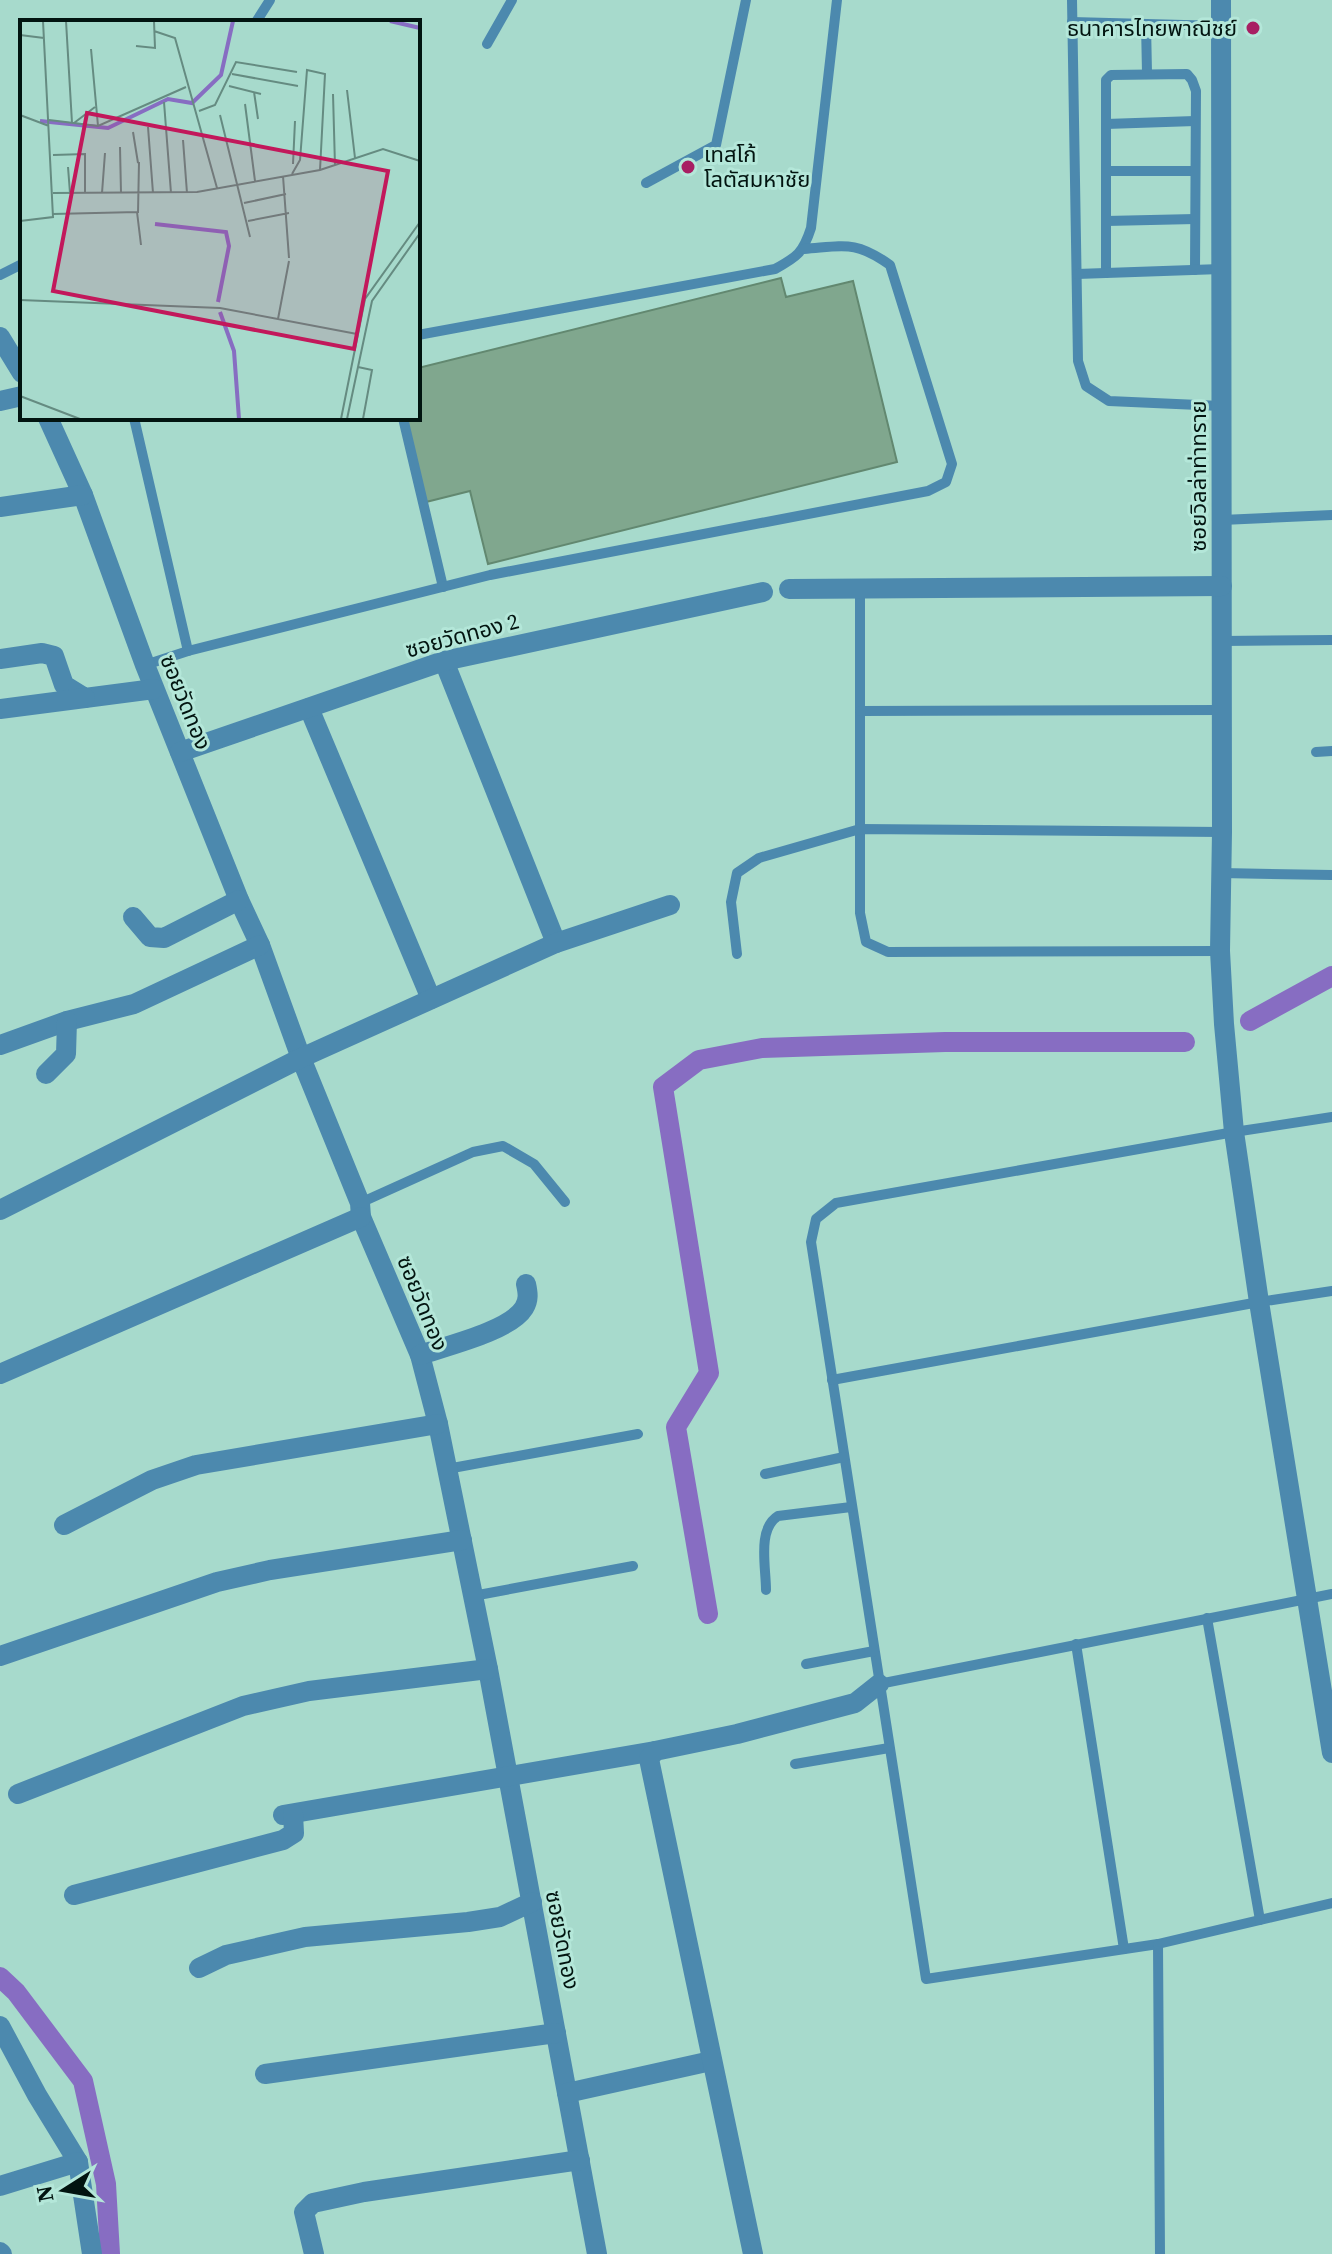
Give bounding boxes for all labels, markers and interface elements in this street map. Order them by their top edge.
place label: ธนาคารไทยพาณิชย์ [1067,13,1237,43]
marker: ธนาคารไทยพาณิชย์ [1244,19,1262,37]
inset map [20,20,420,420]
place label: เทสโก้ โลตัสมหาชัย [704,139,810,194]
marker: เทสโก้ โลตัสมหาชัย [679,158,697,176]
street label: ซอยวิลล่าท่าทราย [1183,400,1213,552]
street label: ซอยวัดทอง 2 [402,605,522,665]
street label: ซอยวัดทอง [153,650,219,754]
street label: ซอยวัดทอง [390,1251,456,1355]
street label: ซอยวัดทอง [539,1888,587,1992]
north arrow [24,2150,104,2230]
text: N [28,2183,61,2205]

